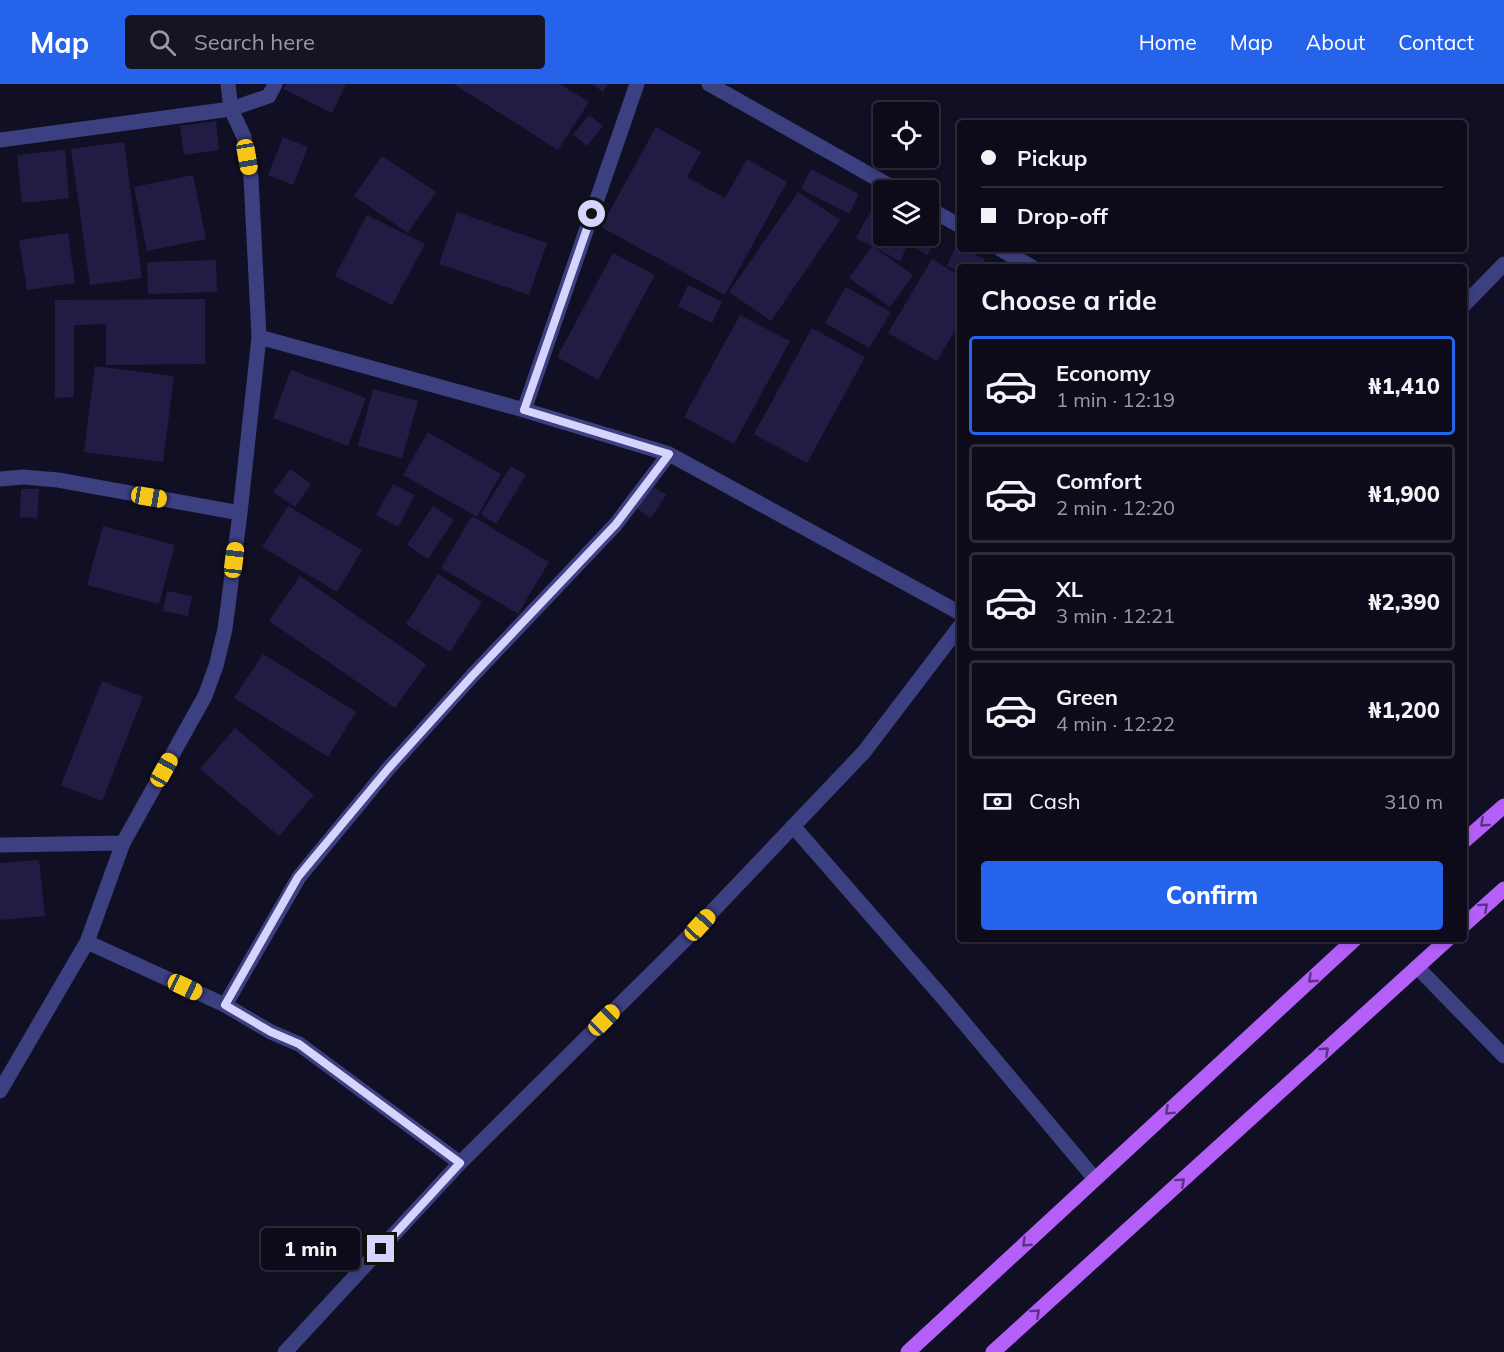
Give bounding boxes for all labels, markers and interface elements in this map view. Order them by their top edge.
search box [125,15,545,69]
text: Map [30,25,89,60]
icon: search [146,26,179,59]
text: Search here [194,28,315,56]
text: Home [1139,29,1197,55]
text: Map [1230,29,1273,55]
text: About [1306,29,1365,55]
text: Contact [1398,29,1474,55]
map controls [873,102,939,246]
button: locate [873,102,939,168]
car [235,138,259,176]
text: Pickup [1017,144,1087,172]
button: layers [873,180,939,246]
route start [578,200,605,227]
text: Drop-off [1017,202,1108,230]
text: Choose a ride [981,283,1157,317]
icon: car [984,359,1038,413]
text: Economy [1056,359,1151,387]
text: ₦1,410 [1368,372,1440,400]
text: 1 min · 12:19 [1056,387,1175,412]
icon: car [984,467,1038,521]
text: Comfort [1056,467,1142,495]
text: ₦1,900 [1368,480,1440,508]
car [130,485,168,509]
text: 2 min · 12:20 [1056,495,1175,520]
car [223,541,245,579]
icon: car [984,575,1038,629]
text: XL [1056,575,1083,603]
text: ₦2,390 [1368,588,1440,616]
text: 3 min · 12:21 [1056,603,1175,628]
icon: car [984,683,1038,737]
text: Green [1056,683,1118,711]
text: ₦1,200 [1368,696,1440,724]
text: 4 min · 12:22 [1056,711,1175,736]
car [147,750,181,790]
icon: cash [981,785,1014,818]
text: Cash [1029,787,1081,815]
text: 310 m [1384,789,1443,814]
one-way arrow [1480,816,1491,827]
button: Confirm [981,861,1443,930]
one-way arrow [1477,903,1488,914]
car [681,906,719,944]
car [165,971,205,1003]
one-way arrow [1309,972,1319,983]
car [585,1001,623,1039]
one-way arrow [1318,1047,1329,1058]
one-way arrow [1166,1104,1176,1115]
one-way arrow [1174,1178,1184,1189]
callout: 1 min [261,1228,360,1270]
route end [367,1235,394,1262]
text: 1 min [284,1236,337,1261]
one-way arrow [1022,1236,1033,1247]
one-way arrow [1029,1309,1040,1320]

